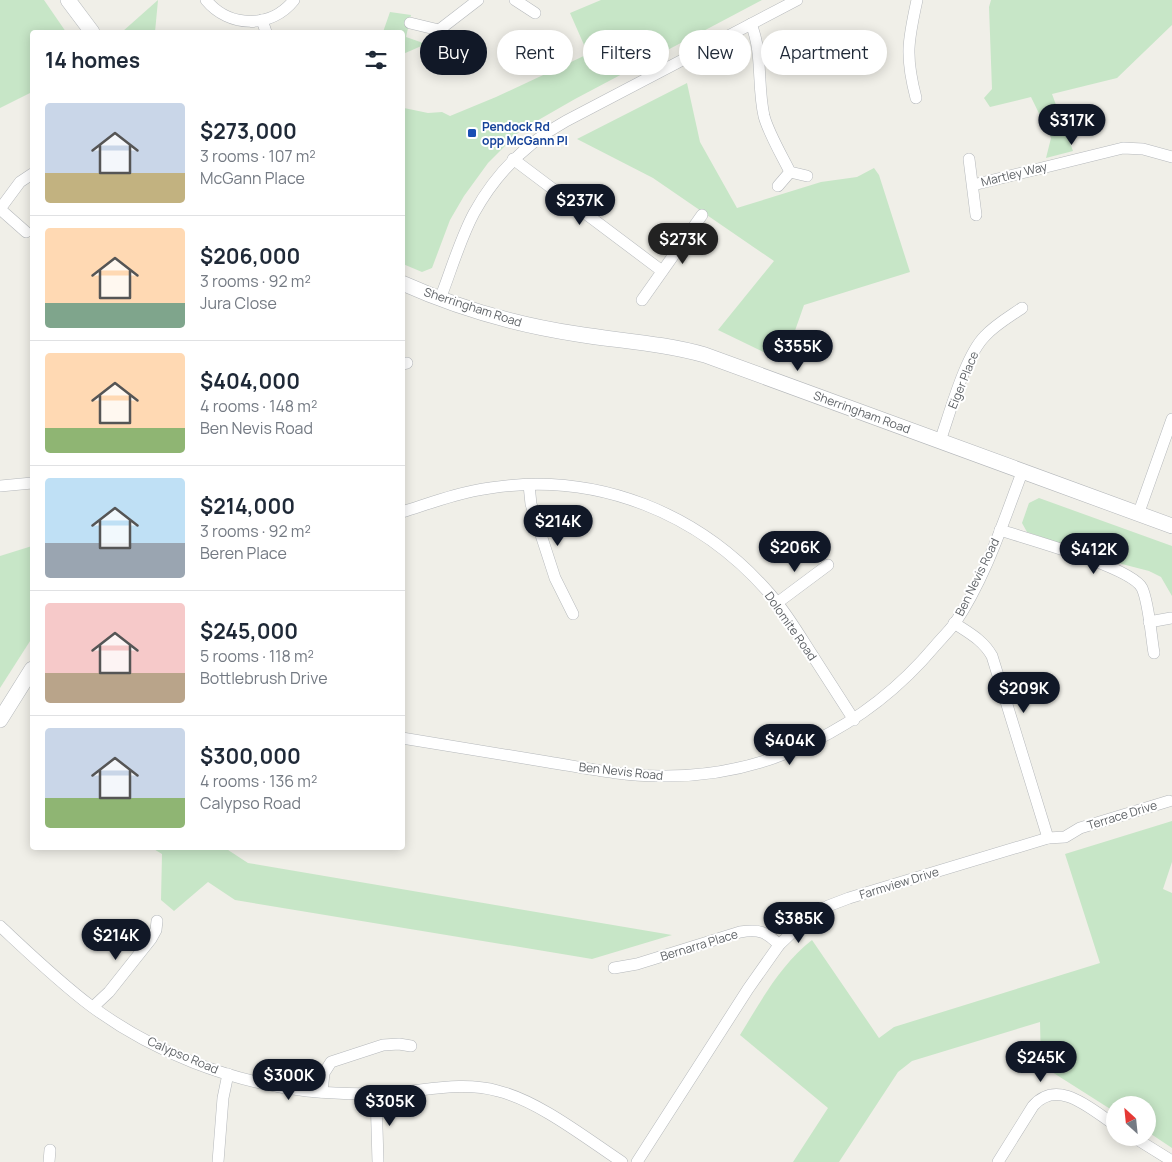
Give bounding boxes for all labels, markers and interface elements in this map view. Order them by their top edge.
chip: Buy [420,30,487,75]
chip: Rent [497,30,573,75]
chip: Filters [583,30,669,75]
chip: New [679,30,751,75]
chip: Apartment [761,30,887,75]
text: 14 homes [45,46,140,74]
icon: filters [362,46,390,74]
pin: $317K [1037,104,1107,146]
text: $317K [1049,109,1095,131]
text: $273,000 [200,117,297,145]
place label: Pendock Rd opp McGann Pl [482,118,568,149]
icon: home [85,123,145,183]
marker: Pendock Rd opp McGann Pl [466,127,478,139]
text: 3 rooms · 107 m² [200,145,316,167]
street label: Martley Way [979,157,1050,190]
text: McGann Place [200,167,305,189]
pin: $237K [545,184,615,226]
text: $237K [556,189,604,211]
pin: $273K [648,222,718,265]
text: $273K [659,228,707,250]
text: $206,000 [200,242,300,270]
icon: home [85,248,145,308]
text: 3 rooms · 92 m² [200,270,311,292]
street label: Sherringham Road [422,283,524,331]
text: Jura Close [200,292,277,314]
pin: $355K [763,330,833,372]
text: $355K [774,335,822,357]
street label: Eiger Place [944,349,982,411]
text: $404,000 [200,367,300,395]
icon: home [85,373,145,433]
street label: Sherringham Road [811,387,913,437]
text: 4 rooms · 148 m² [200,395,317,417]
text: Ben Nevis Road [200,417,313,439]
text: $214,000 [200,492,295,520]
icon: home [85,498,145,558]
pin: $214K [523,504,593,547]
text: $214K [535,510,581,532]
text: 3 rooms · 92 m² [200,520,311,542]
pin: $206K [760,530,830,573]
pin: $412K [1059,532,1129,575]
street label: Ben Nevis Road [951,535,1003,619]
text: $206K [770,536,820,558]
text: $412K [1071,538,1117,560]
text: Beren Place [200,542,287,564]
street label: Dolomite Road [761,588,821,664]
text: $245,000 [200,617,298,645]
icon: home [85,623,145,683]
text: 5 rooms · 118 m² [200,645,314,667]
text: Bottlebrush Drive [200,667,327,689]
pin: $209K [989,672,1059,714]
text: $209K [999,677,1049,699]
pin: $404K [755,724,825,766]
text: $404K [765,729,815,751]
text: $300,000 [200,742,301,770]
icon: home [85,748,145,808]
street label: Ben Nevis Road [578,758,664,784]
text: 4 rooms · 136 m² [200,770,317,792]
text: Calypso Road [200,792,301,814]
street label: Terrace Drive [1085,796,1159,834]
street label: Farmview Drive [857,863,941,903]
pin: $385K [764,902,834,944]
text: $385K [775,907,823,929]
pin: $214K [81,918,151,961]
text: $214K [93,924,139,946]
street label: Bernarra Place [658,925,740,965]
street label: Calypso Road [145,1032,221,1078]
pin: $245K [1006,1040,1076,1083]
text: $245K [1017,1046,1065,1068]
pin: $300K [254,1058,324,1101]
text: $300K [264,1064,314,1086]
pin: $305K [355,1084,425,1127]
text: $305K [365,1090,415,1112]
north arrow [1106,1096,1156,1146]
map controls [1106,1096,1156,1146]

